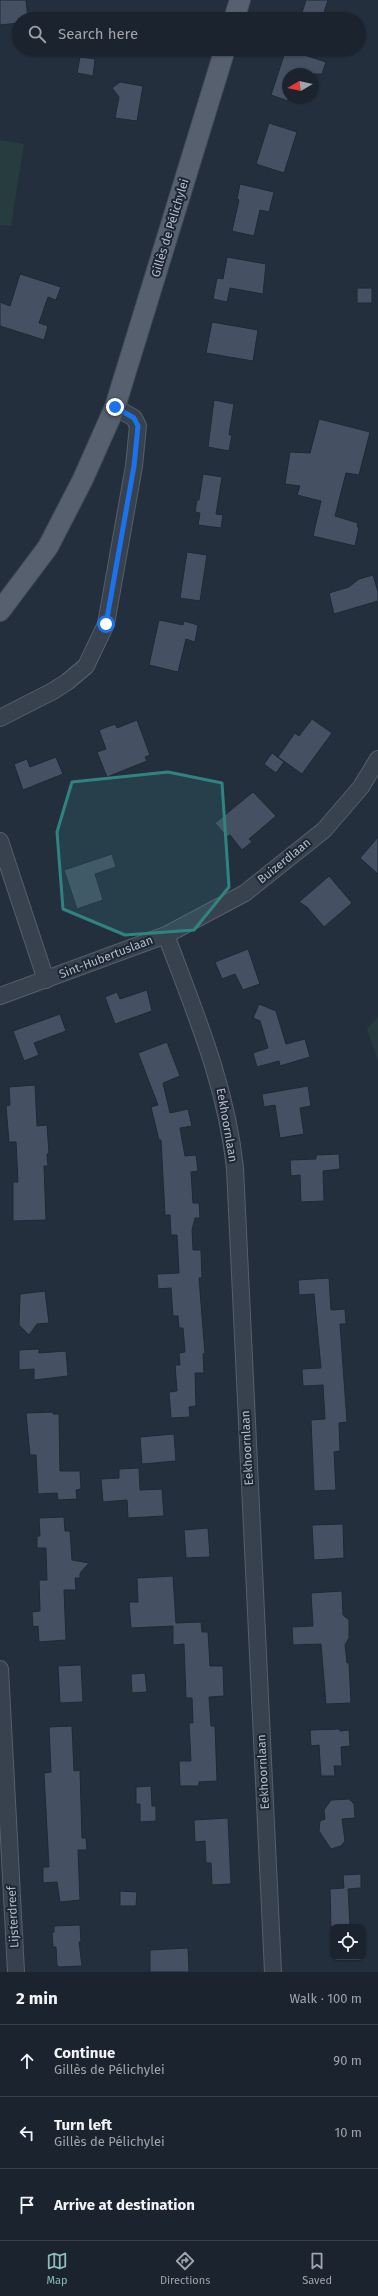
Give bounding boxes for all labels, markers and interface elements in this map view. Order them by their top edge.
search box [12,12,366,56]
icon: search [26,23,48,45]
text: Search here [58,25,138,43]
north arrow [282,68,318,104]
street label: Gillès de Pélichylei [148,177,192,279]
route end [106,398,124,416]
route start [97,615,115,633]
street label: Buizerdlaan [255,835,313,887]
street label: Sint-Hubertuslaan [57,933,155,981]
street label: Eekhoornlaan [214,1087,240,1163]
street label: Eekhoornlaan [238,1410,256,1486]
street label: Eekhoornlaan [254,1734,272,1810]
street label: Lijsterdreef [4,1885,22,1948]
map controls [330,1924,366,1960]
button: locate [330,1924,366,1960]
text: 2 min [16,1988,58,2009]
text: Walk · 100 m [290,1991,362,2006]
text: Continue [54,2044,115,2062]
icon: ahead [16,2050,38,2072]
text: 90 m [333,2053,362,2068]
text: Gillès de Pélichylei [54,2062,165,2077]
text: Turn left [54,2116,112,2134]
icon: left [16,2122,38,2144]
text: 10 m [335,2125,362,2140]
text: Gillès de Pélichylei [54,2134,165,2149]
icon: arrive [16,2194,38,2216]
text: Arrive at destination [54,2196,195,2214]
tab: Map [46,2250,68,2287]
tab: Directions [160,2250,210,2287]
tab: Saved [302,2250,332,2287]

